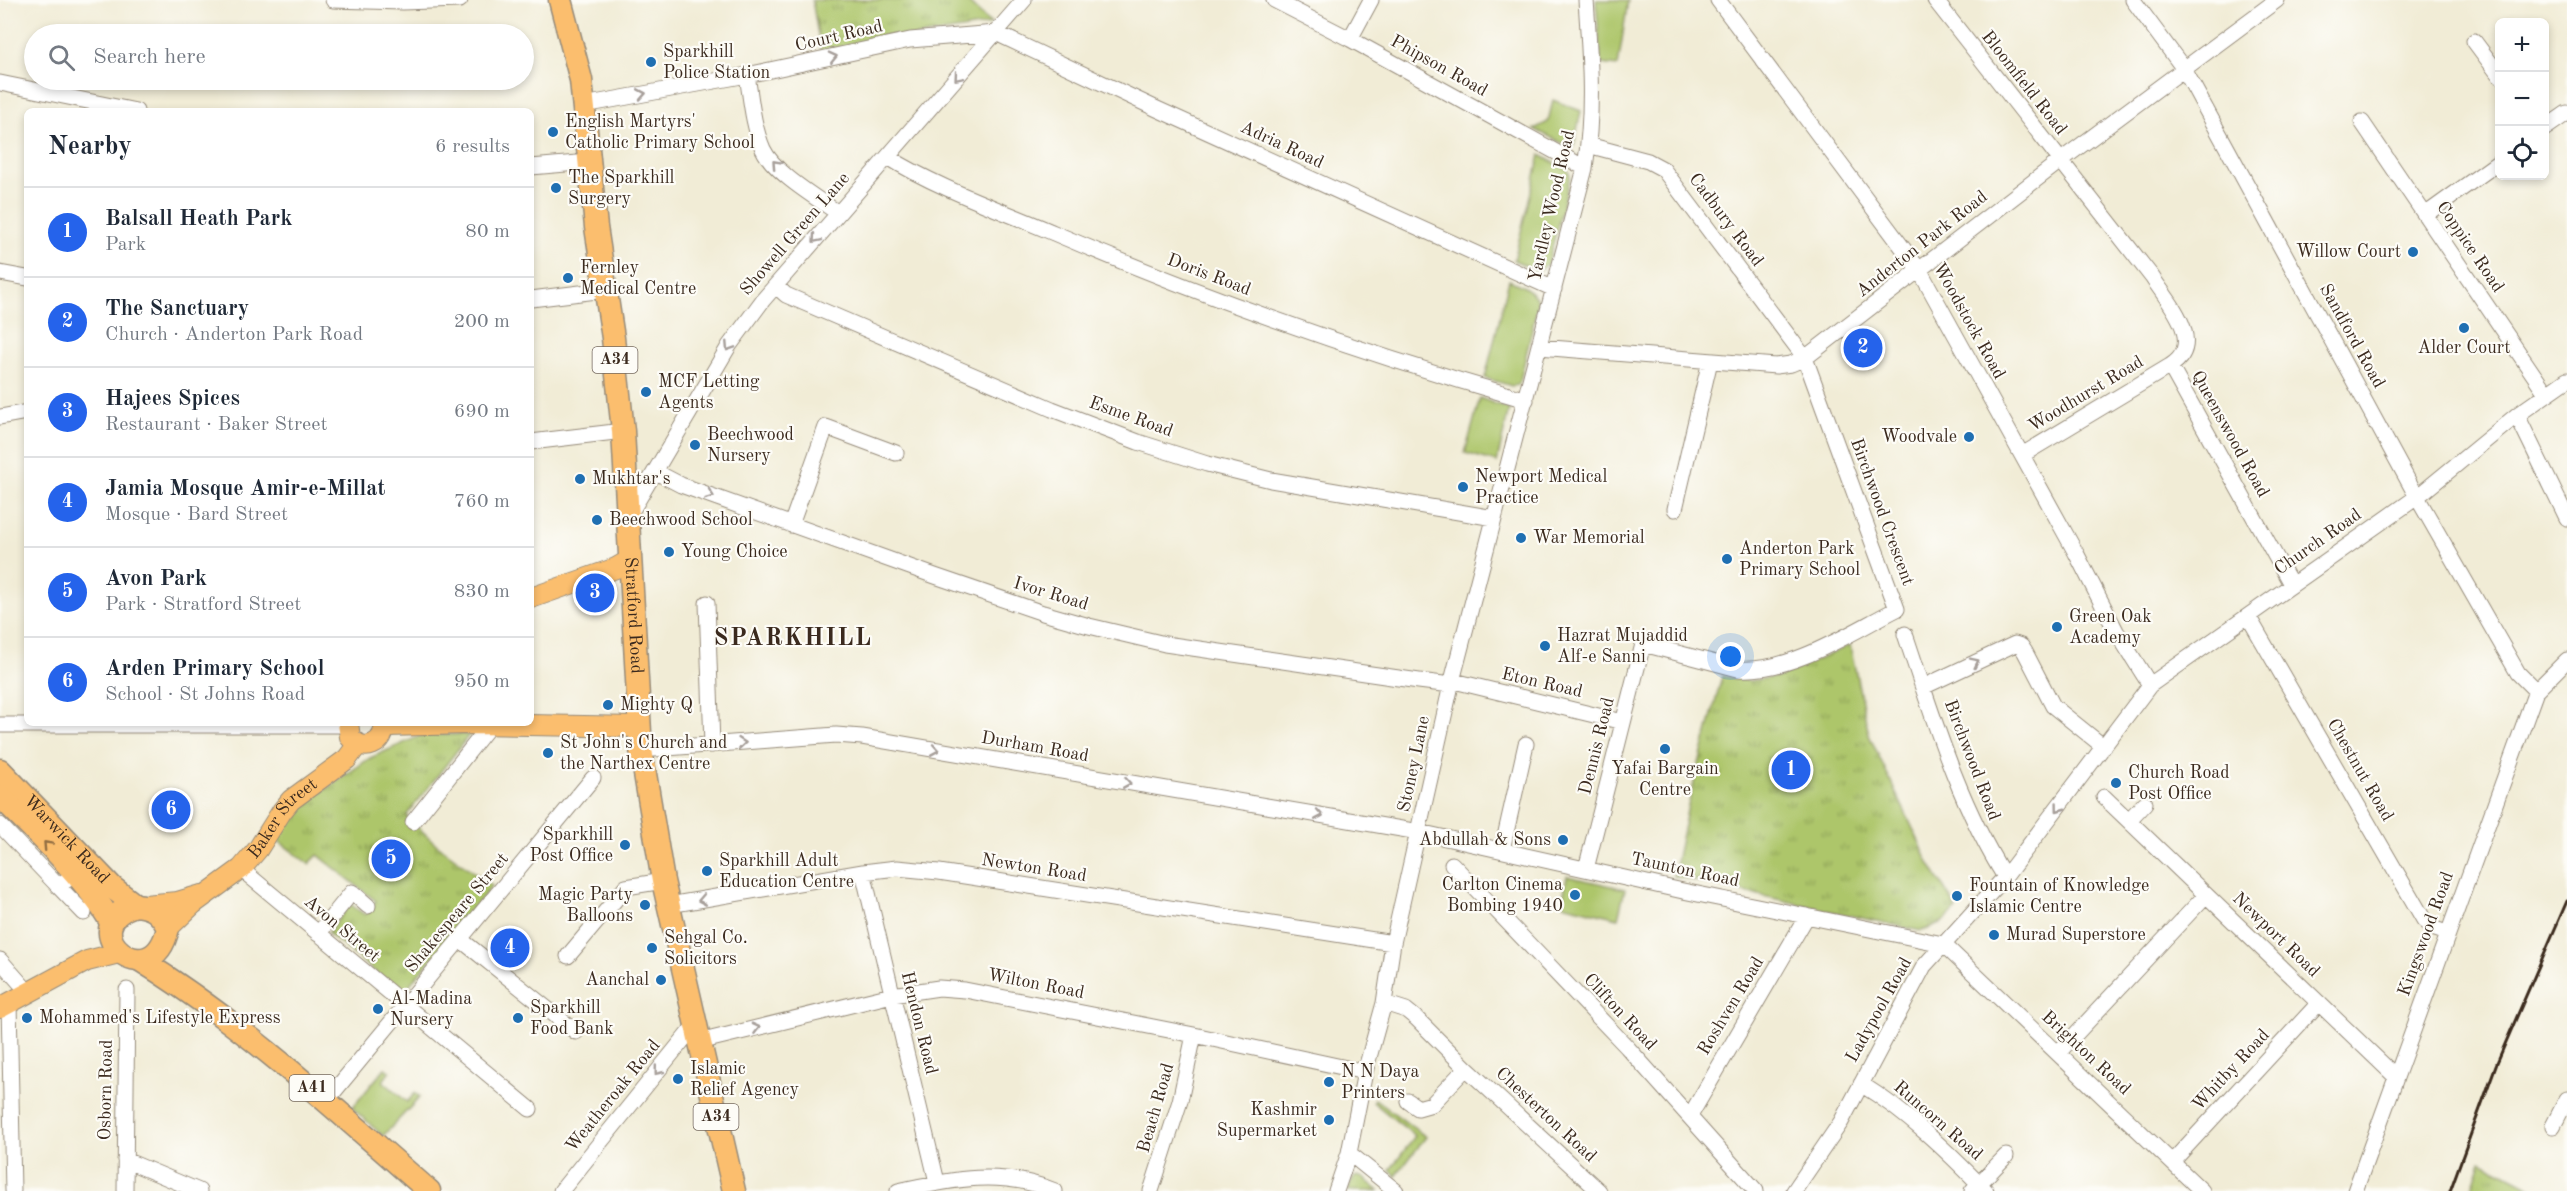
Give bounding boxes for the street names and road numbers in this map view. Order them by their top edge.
street label: Court Road [793,17,885,55]
street label: Bloomfield Road [1978,28,2070,138]
street label: Phipson Road [1387,32,1491,100]
street label: Adria Road [1238,118,1326,172]
street label: Yardley Wood Road [1526,128,1578,284]
street label: Showell Green Lane [737,169,853,299]
street label: Cadbury Road [1685,170,1767,270]
street label: Anderton Park Road [1853,187,1991,301]
street label: Coppice Road [2433,198,2507,296]
street label: Doris Road [1165,251,1253,299]
street label: Woodstock Road [1930,260,2008,382]
street label: Sandford Road [2316,281,2388,391]
road number: A34 [592,347,638,373]
street label: Woodhurst Road [2025,353,2147,435]
street label: Queenswood Road [2188,368,2272,500]
street label: Esme Road [1087,394,1175,440]
street label: Birchwood Crescent [1847,436,1917,588]
street label: Church Road [2271,505,2365,579]
street label: Stratford Road [621,557,646,674]
street label: Ivor Road [1011,574,1091,614]
street label: Eton Road [1500,665,1584,701]
street label: Dennis Road [1576,696,1618,796]
street label: Birchwood Road [1941,697,2003,823]
street label: Stoney Lane [1395,714,1433,814]
street label: Chestnut Road [2323,716,2397,824]
street label: Durham Road [980,729,1090,765]
street label: Baker Street [245,775,321,862]
street label: Warwick Road [20,791,113,887]
street label: Shakespeare Street [402,850,512,976]
street label: Taunton Road [1629,850,1741,890]
street label: Newton Road [980,851,1088,885]
street label: Kingswood Road [2395,869,2457,999]
street label: Newport Road [2229,889,2323,981]
street label: Avon Street [301,892,383,966]
street label: Roshven Road [1695,954,1767,1058]
street label: Ladypool Road [1843,954,1915,1066]
street label: Wilton Road [986,966,1086,1002]
street label: Hendon Road [898,970,940,1076]
street label: Clifton Road [1580,970,1660,1054]
street label: Brighton Road [2038,1007,2134,1099]
street label: Whitby Road [2189,1026,2273,1114]
street label: Weatheroak Road [562,1036,664,1156]
street label: Osborn Road [96,1039,116,1141]
street label: Beach Road [1135,1061,1177,1155]
street label: Chesterton Road [1492,1064,1600,1166]
road number: A41 [290,1075,334,1101]
street label: Runcorn Road [1890,1078,1986,1164]
road number: A34 [694,1104,738,1130]

